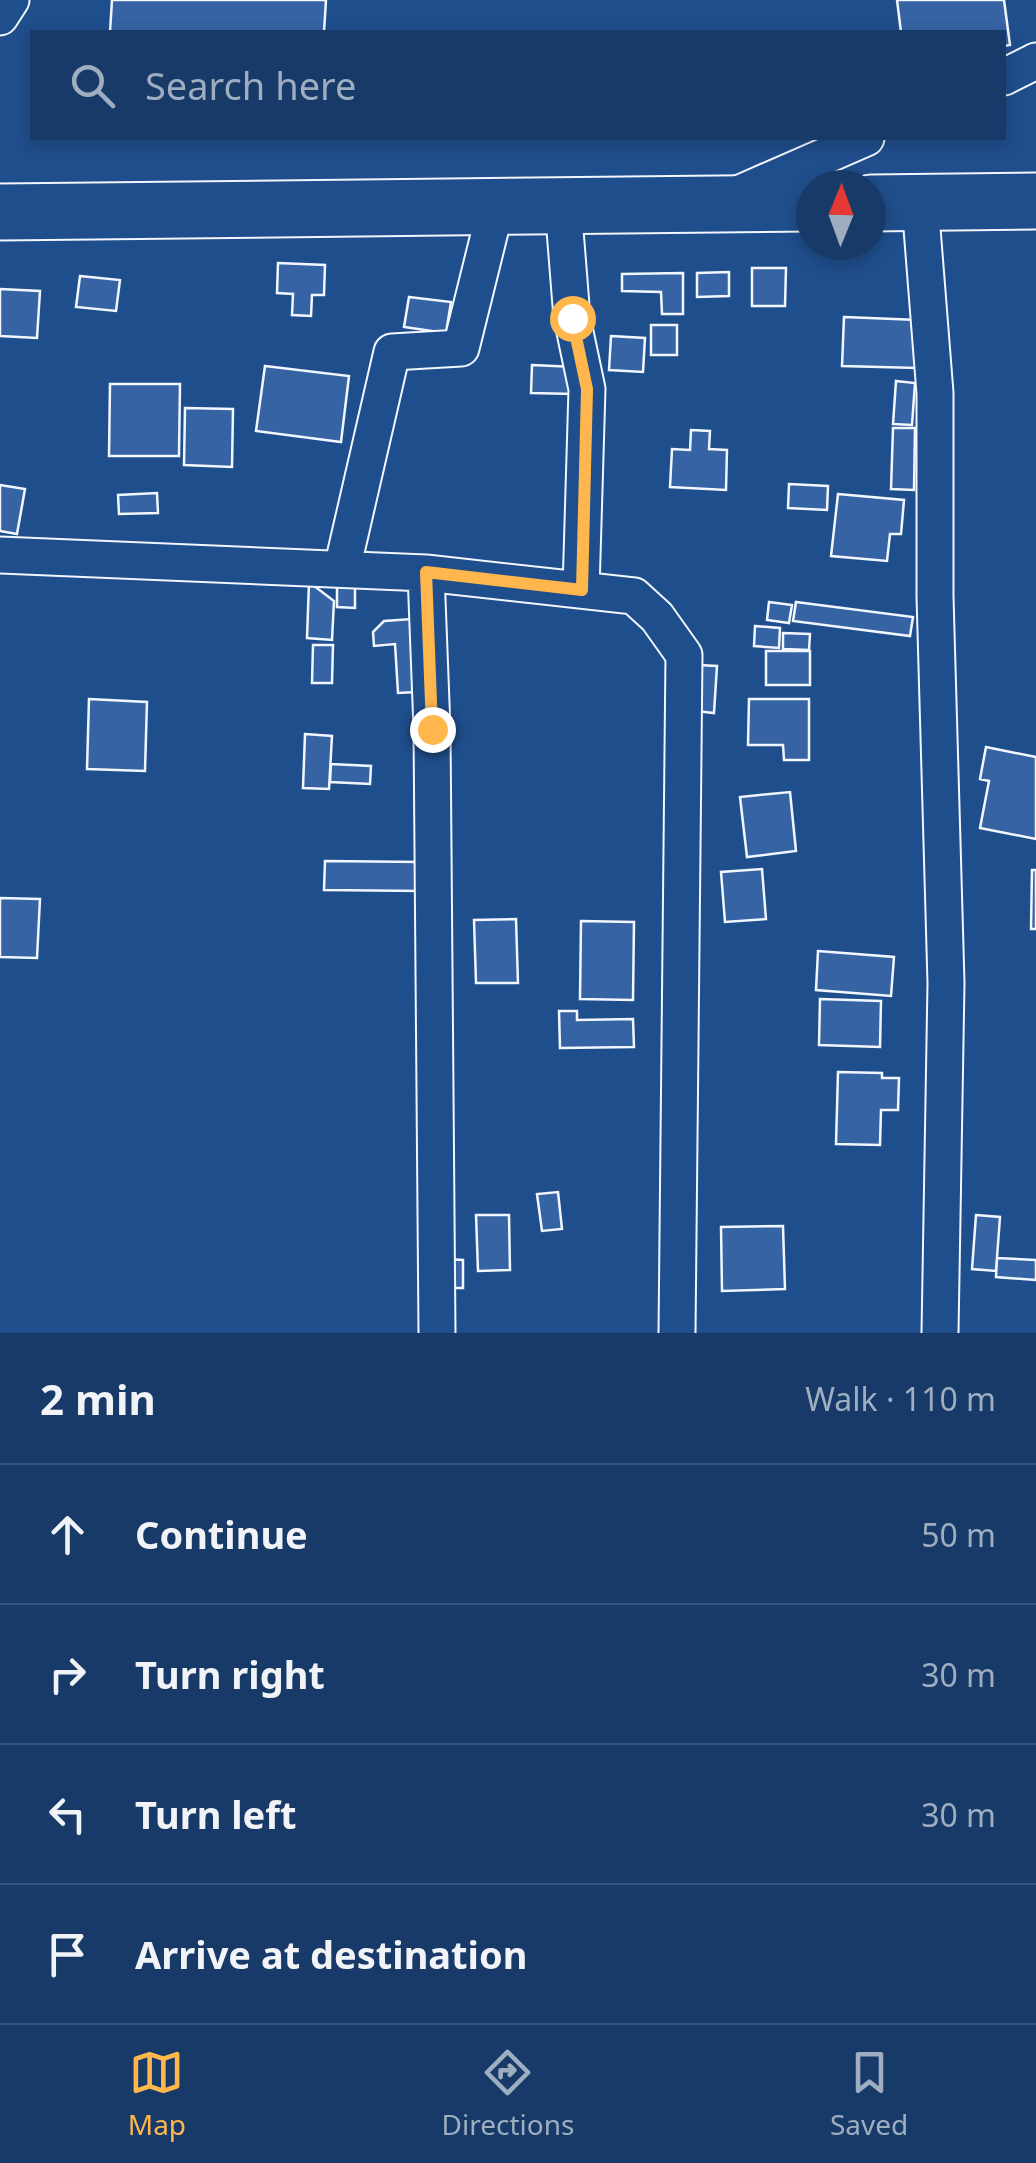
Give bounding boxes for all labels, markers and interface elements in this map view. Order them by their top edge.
search box [30,30,1006,140]
icon: search [65,58,120,113]
text: Search here [145,59,356,111]
north arrow [796,170,886,260]
route start [550,296,596,342]
route end [410,707,456,753]
text: 2 min [40,1370,156,1427]
text: Walk · 110 m [805,1377,996,1420]
icon: ahead [40,1507,95,1562]
text: Continue [135,1508,308,1560]
text: 50 m [921,1513,996,1556]
icon: right [40,1647,95,1702]
text: Turn right [135,1648,325,1700]
text: 30 m [921,1653,996,1696]
icon: left [40,1787,95,1842]
text: Turn left [135,1788,297,1840]
text: 30 m [921,1793,996,1836]
icon: arrive [40,1927,95,1982]
text: Arrive at destination [135,1928,527,1980]
tab: Map [128,2045,186,2143]
tab: Directions [442,2045,574,2143]
tab: Saved [830,2045,908,2143]

